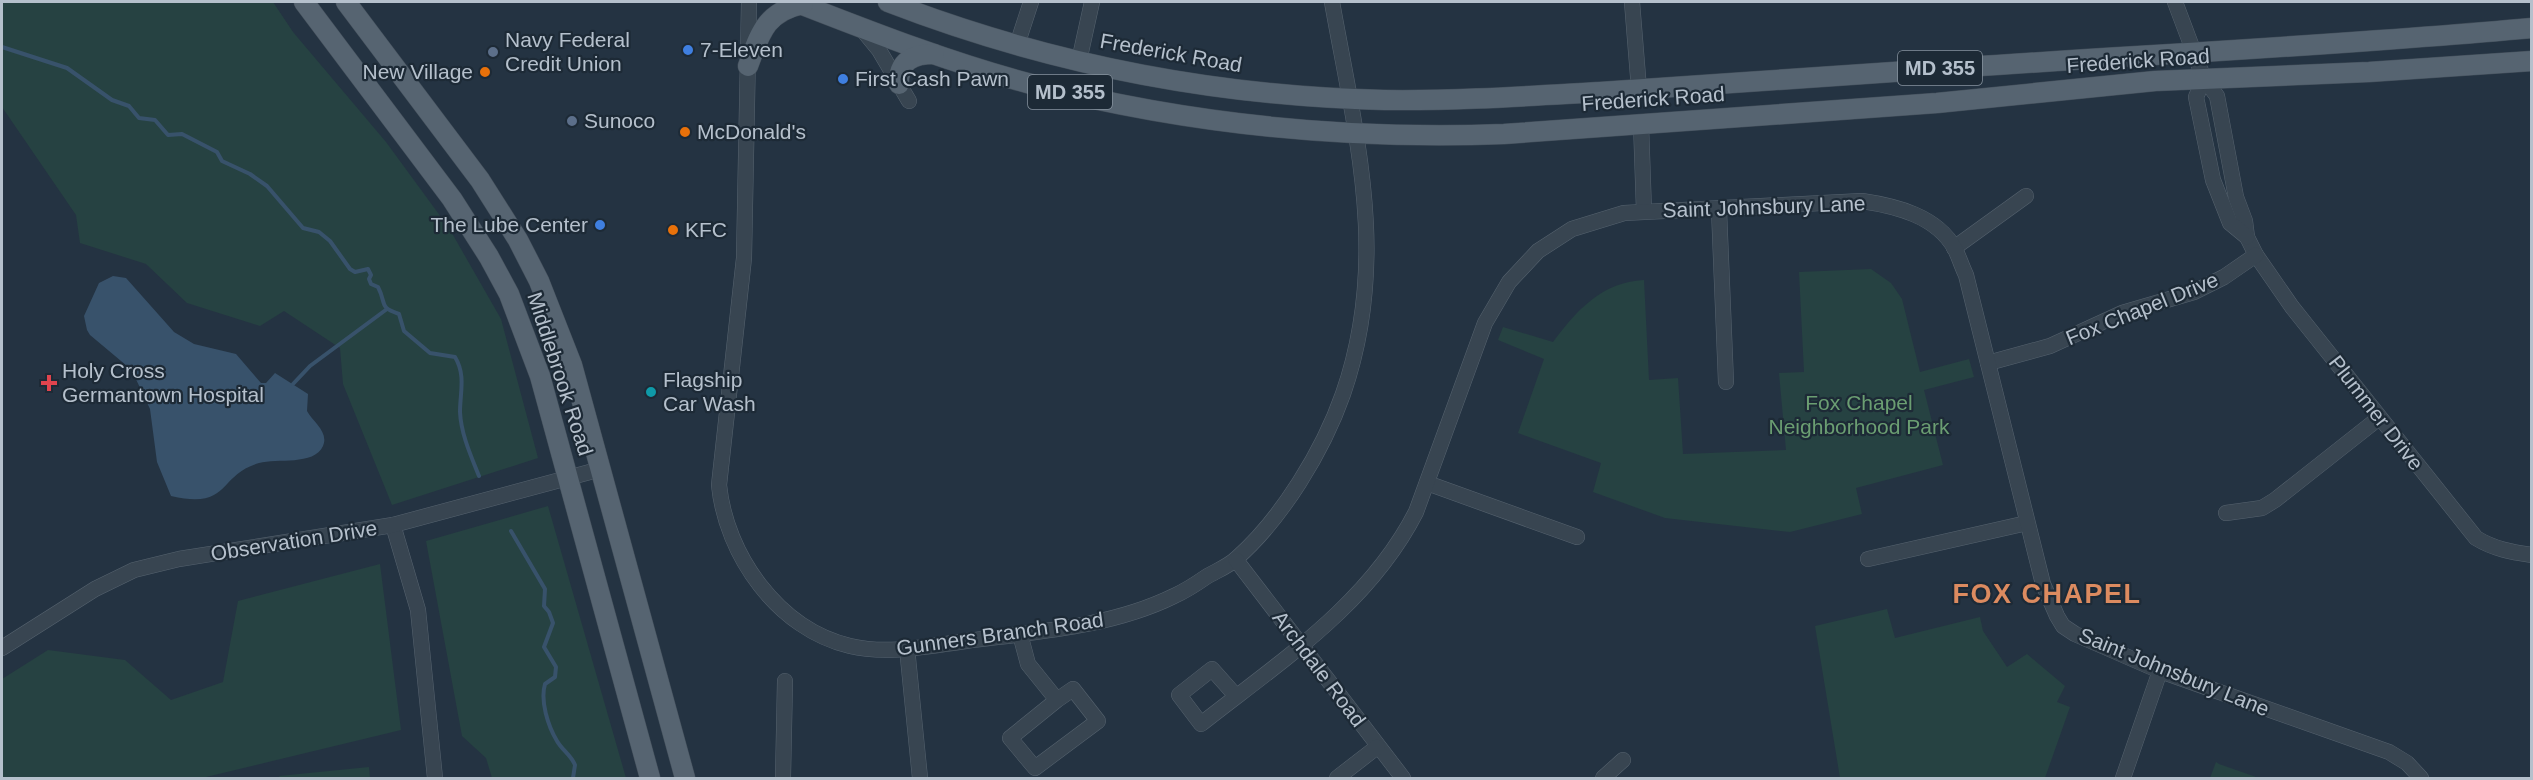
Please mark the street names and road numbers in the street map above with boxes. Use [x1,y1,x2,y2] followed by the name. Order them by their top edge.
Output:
[1098,29,1244,76] street label: Frederick Road
[2066,44,2210,77] street label: Frederick Road
[1898,51,1982,85] road number: MD 355
[1028,75,1112,109] road number: MD 355
[1581,82,1725,115] street label: Frederick Road
[1662,191,1866,222] street label: Saint Johnsbury Lane
[2062,267,2221,350] street label: Fox Chapel Drive
[523,289,598,458] street label: Middlebrook Road
[2325,351,2428,474] street label: Plummer Drive
[209,516,379,565] street label: Observation Drive
[1268,606,1370,731] street label: Archdale Road
[895,608,1105,659] street label: Gunners Branch Road
[2076,623,2273,720] street label: Saint Johnsbury Lane

